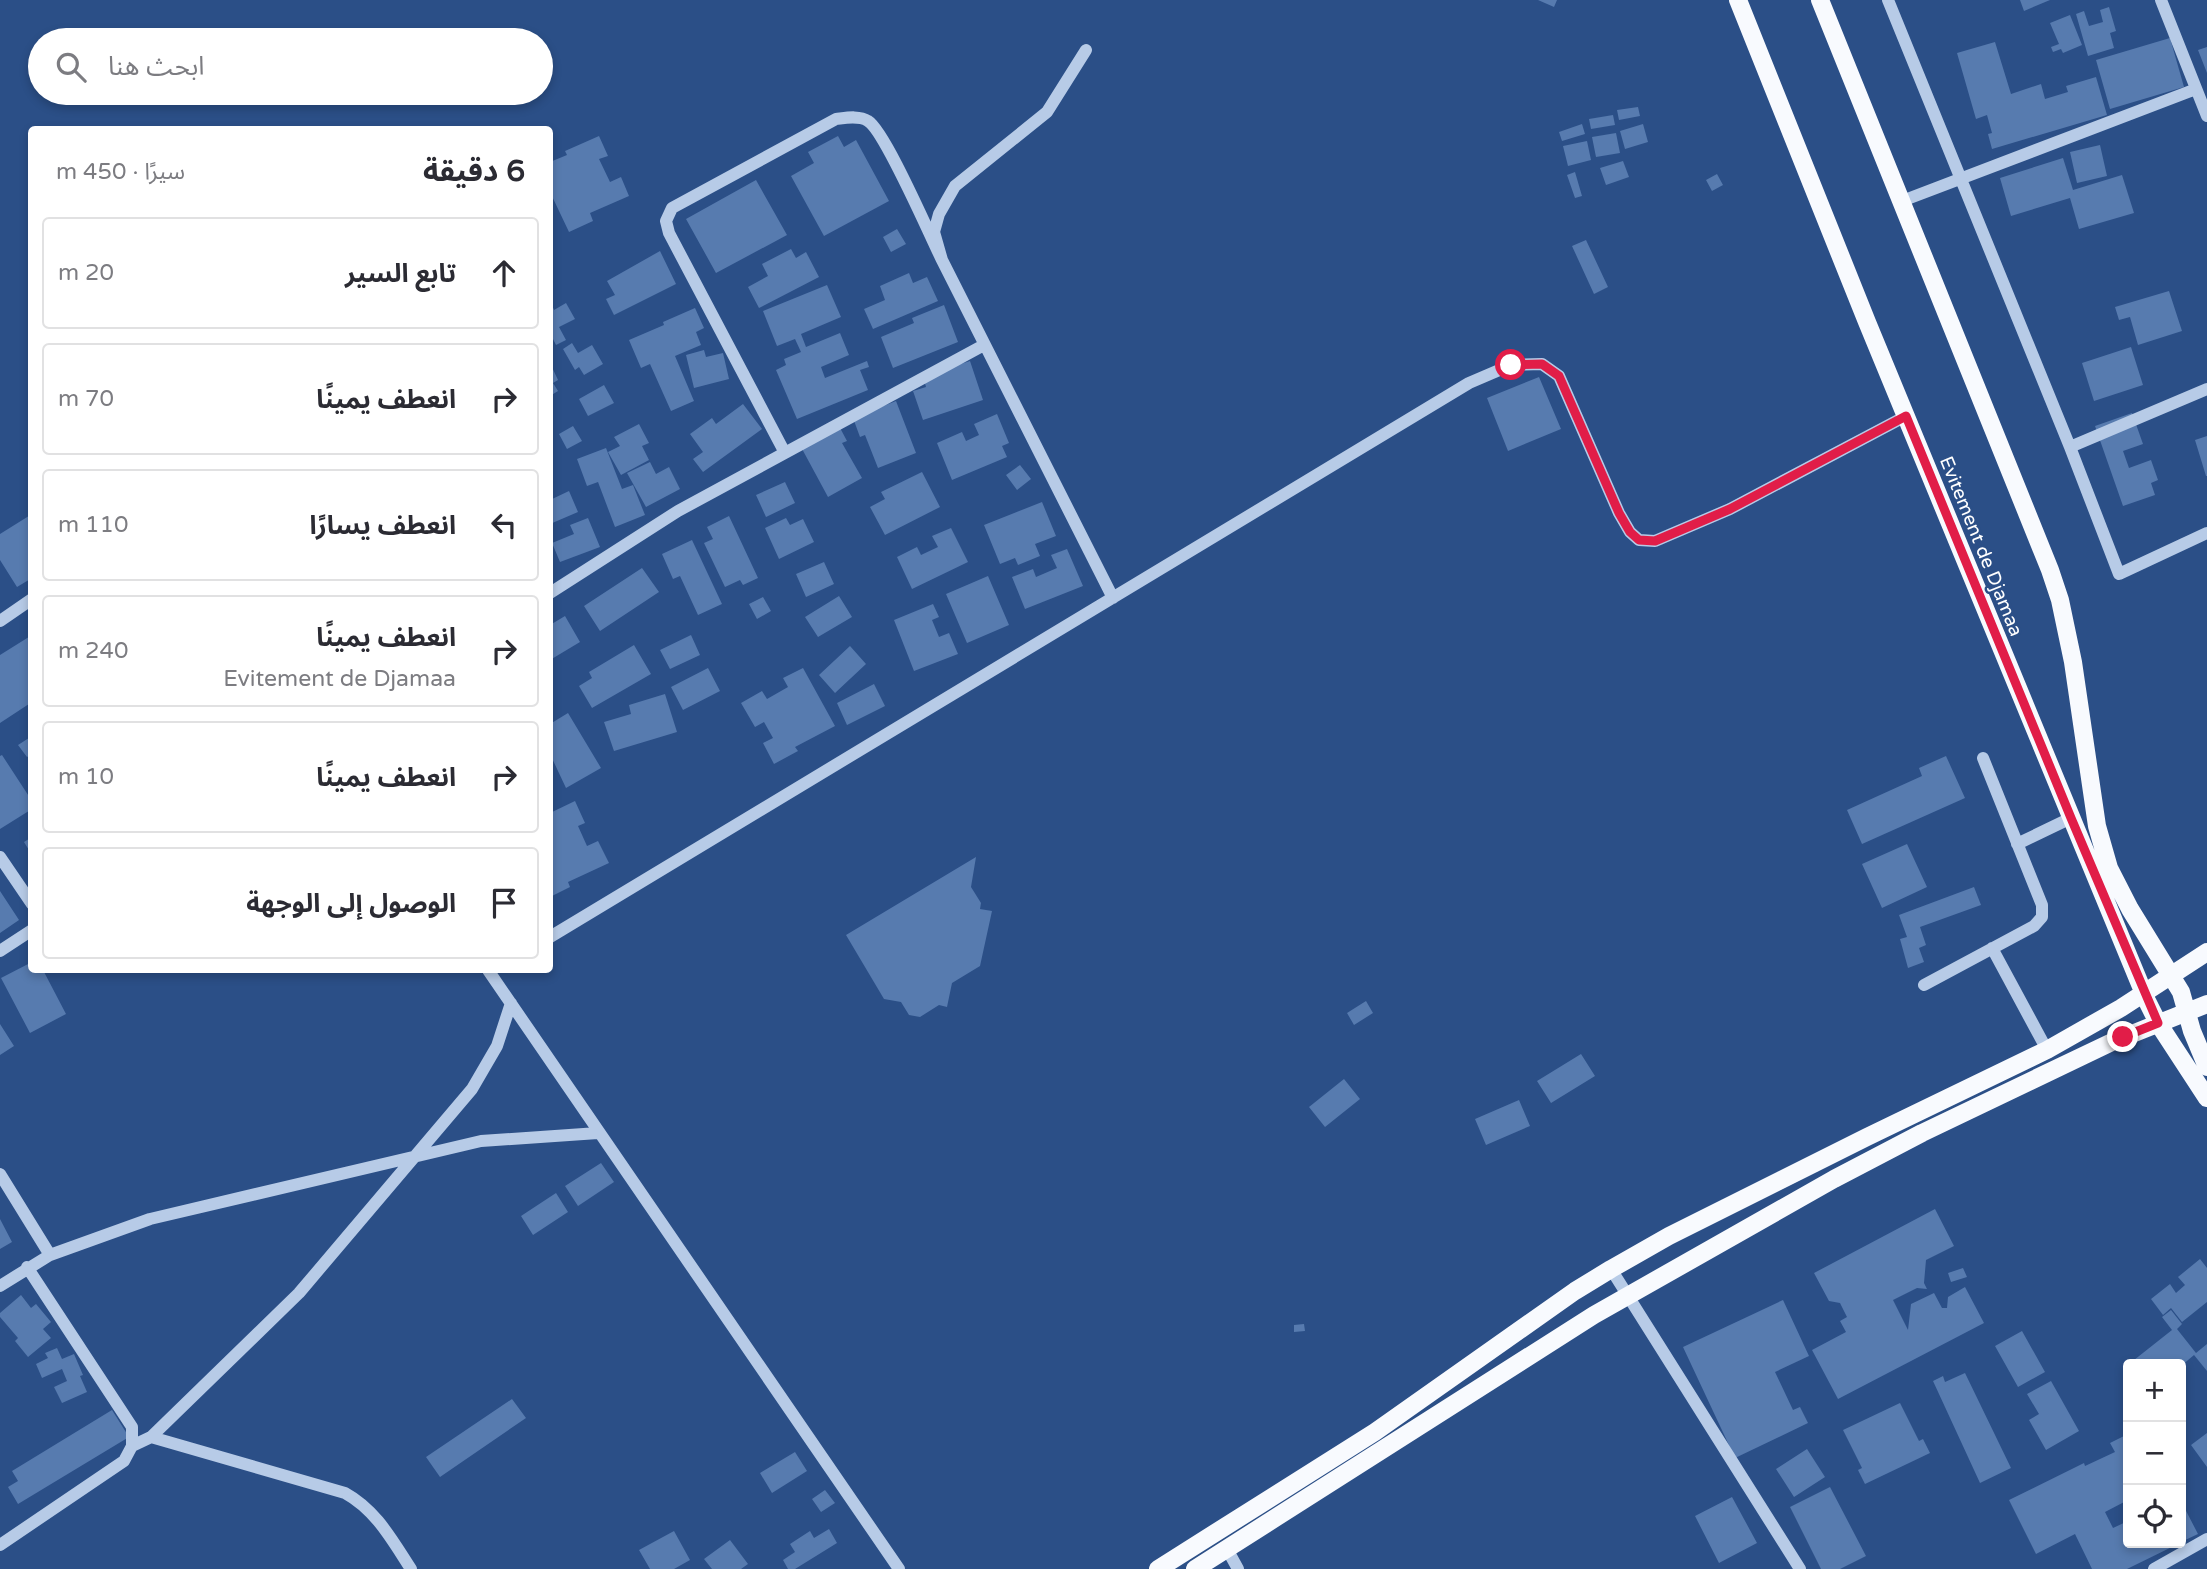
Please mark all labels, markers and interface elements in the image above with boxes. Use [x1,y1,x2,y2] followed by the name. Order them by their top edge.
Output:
[28,28,553,105] search box
[52,48,90,86] icon: search
[108,51,204,82] text: ابحث هنا
[423,153,525,190] text: 6 دقيقة
[56,158,185,186] text: سيرًا · 450 m
[485,254,523,292] icon: ahead
[345,258,456,289] text: تابع السير
[58,259,114,287] text: 20 m
[1495,349,1526,380] route start
[485,380,523,418] icon: right
[316,384,456,415] text: انعطف يمينًا
[58,385,114,413] text: 70 m
[1935,453,2027,640] street label: Evitement de Djamaa
[485,506,523,544] icon: left
[310,510,456,541] text: انعطف يسارًا
[58,511,128,539] text: 110 m
[316,622,456,653] text: انعطف يمينًا
[485,632,523,670] icon: right
[58,637,128,665] text: 240 m
[223,665,456,693] text: Evitement de Djamaa
[485,758,523,796] icon: right
[316,762,456,793] text: انعطف يمينًا
[58,763,114,791] text: 10 m
[485,884,523,922] icon: arrive
[246,888,456,919] text: الوصول إلى الوجهة
[2107,1021,2138,1052] route end
[2123,1359,2186,1548] map controls
[2123,1359,2186,1422] button: +
[2123,1422,2186,1485] button: −
[2123,1485,2186,1548] button: locate

